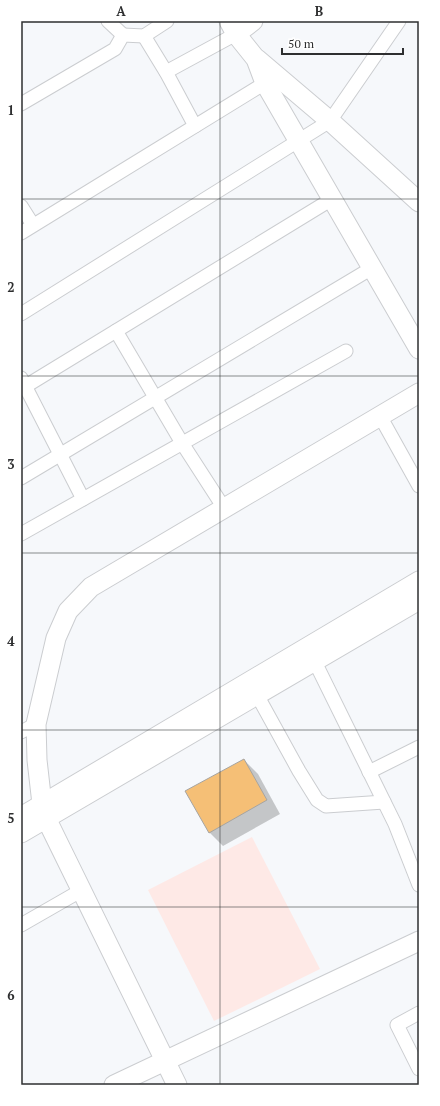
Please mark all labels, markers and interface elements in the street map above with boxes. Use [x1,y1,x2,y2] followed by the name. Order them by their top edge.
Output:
[116,2,126,20] text: A
[315,2,323,20] text: B
[282,30,403,56] scale bar
[288,36,315,51] text: 50 m
[7,101,15,119] text: 1
[7,278,15,296] text: 2
[7,455,15,473] text: 3
[7,632,15,650] text: 4
[7,809,15,827] text: 5
[7,986,15,1004] text: 6

